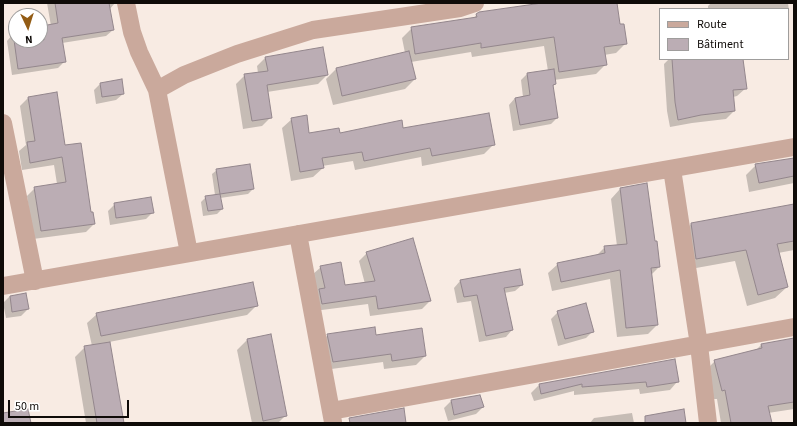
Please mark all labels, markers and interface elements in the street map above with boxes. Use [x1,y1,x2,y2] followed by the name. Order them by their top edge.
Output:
[8,8,48,48] north arrow
[659,8,789,60] legend
[697,16,727,33] text: Route
[25,32,33,47] text: N
[697,36,743,53] text: Bâtiment
[10,392,131,418] scale bar
[15,398,39,415] text: 50 m

